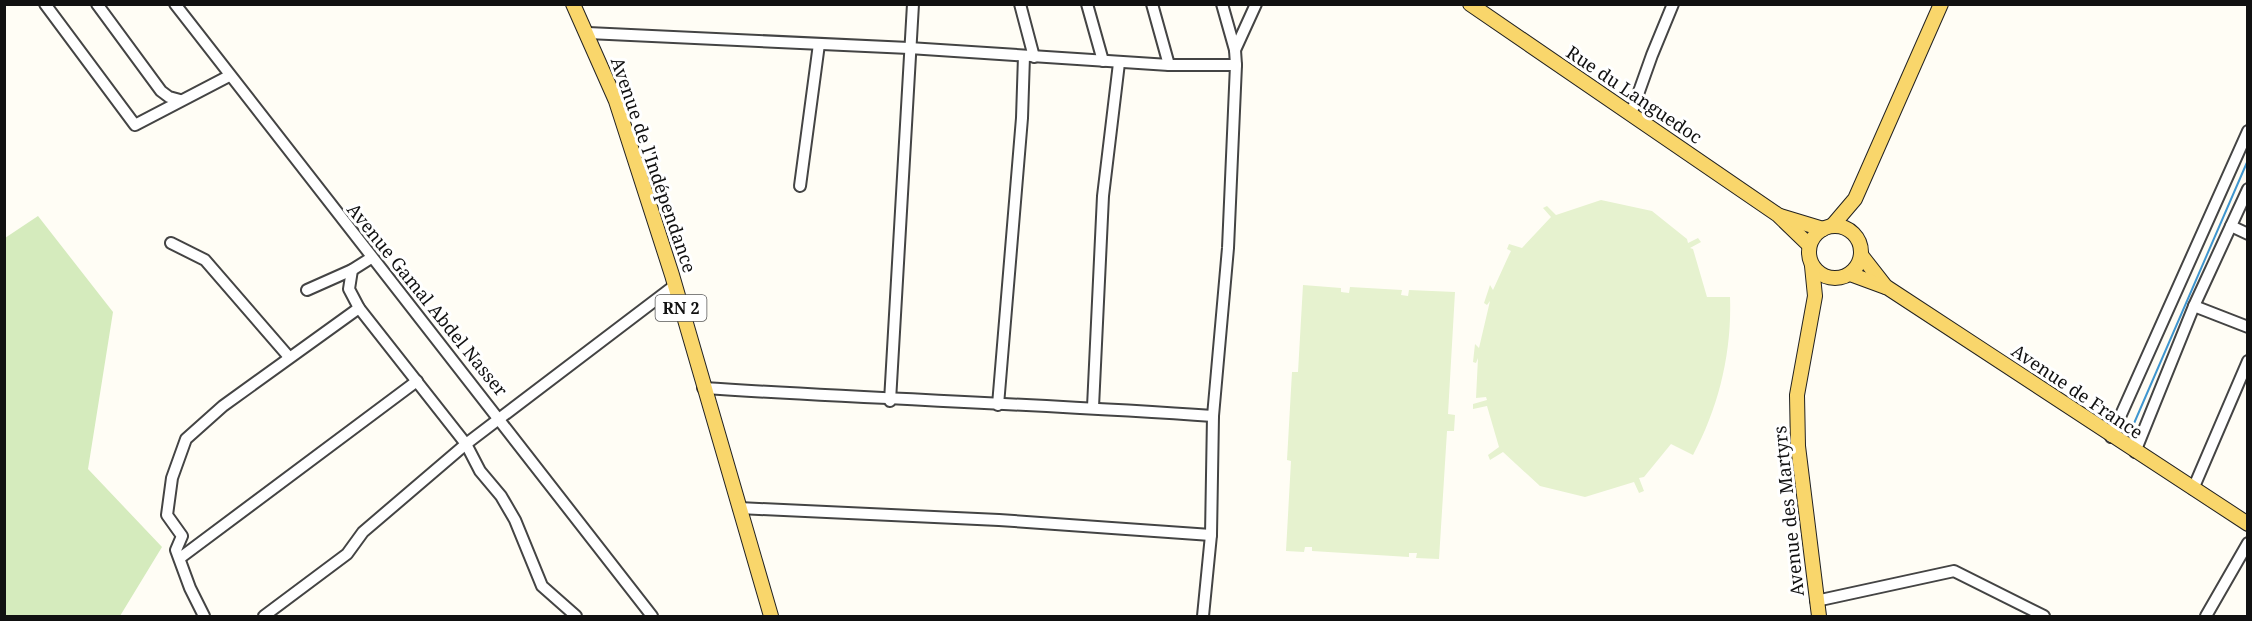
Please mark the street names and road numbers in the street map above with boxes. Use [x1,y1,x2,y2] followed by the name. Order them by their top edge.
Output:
[1562,40,1707,149] street label: Rue du Languedoc
[606,54,702,276] street label: Avenue de l'Indépendance
[342,198,514,401] street label: Avenue Gamal Abdel Nasser
[656,295,706,321] road number: RN 2
[2007,338,2148,444] street label: Avenue de France
[1767,425,1809,597] street label: Avenue des Martyrs

